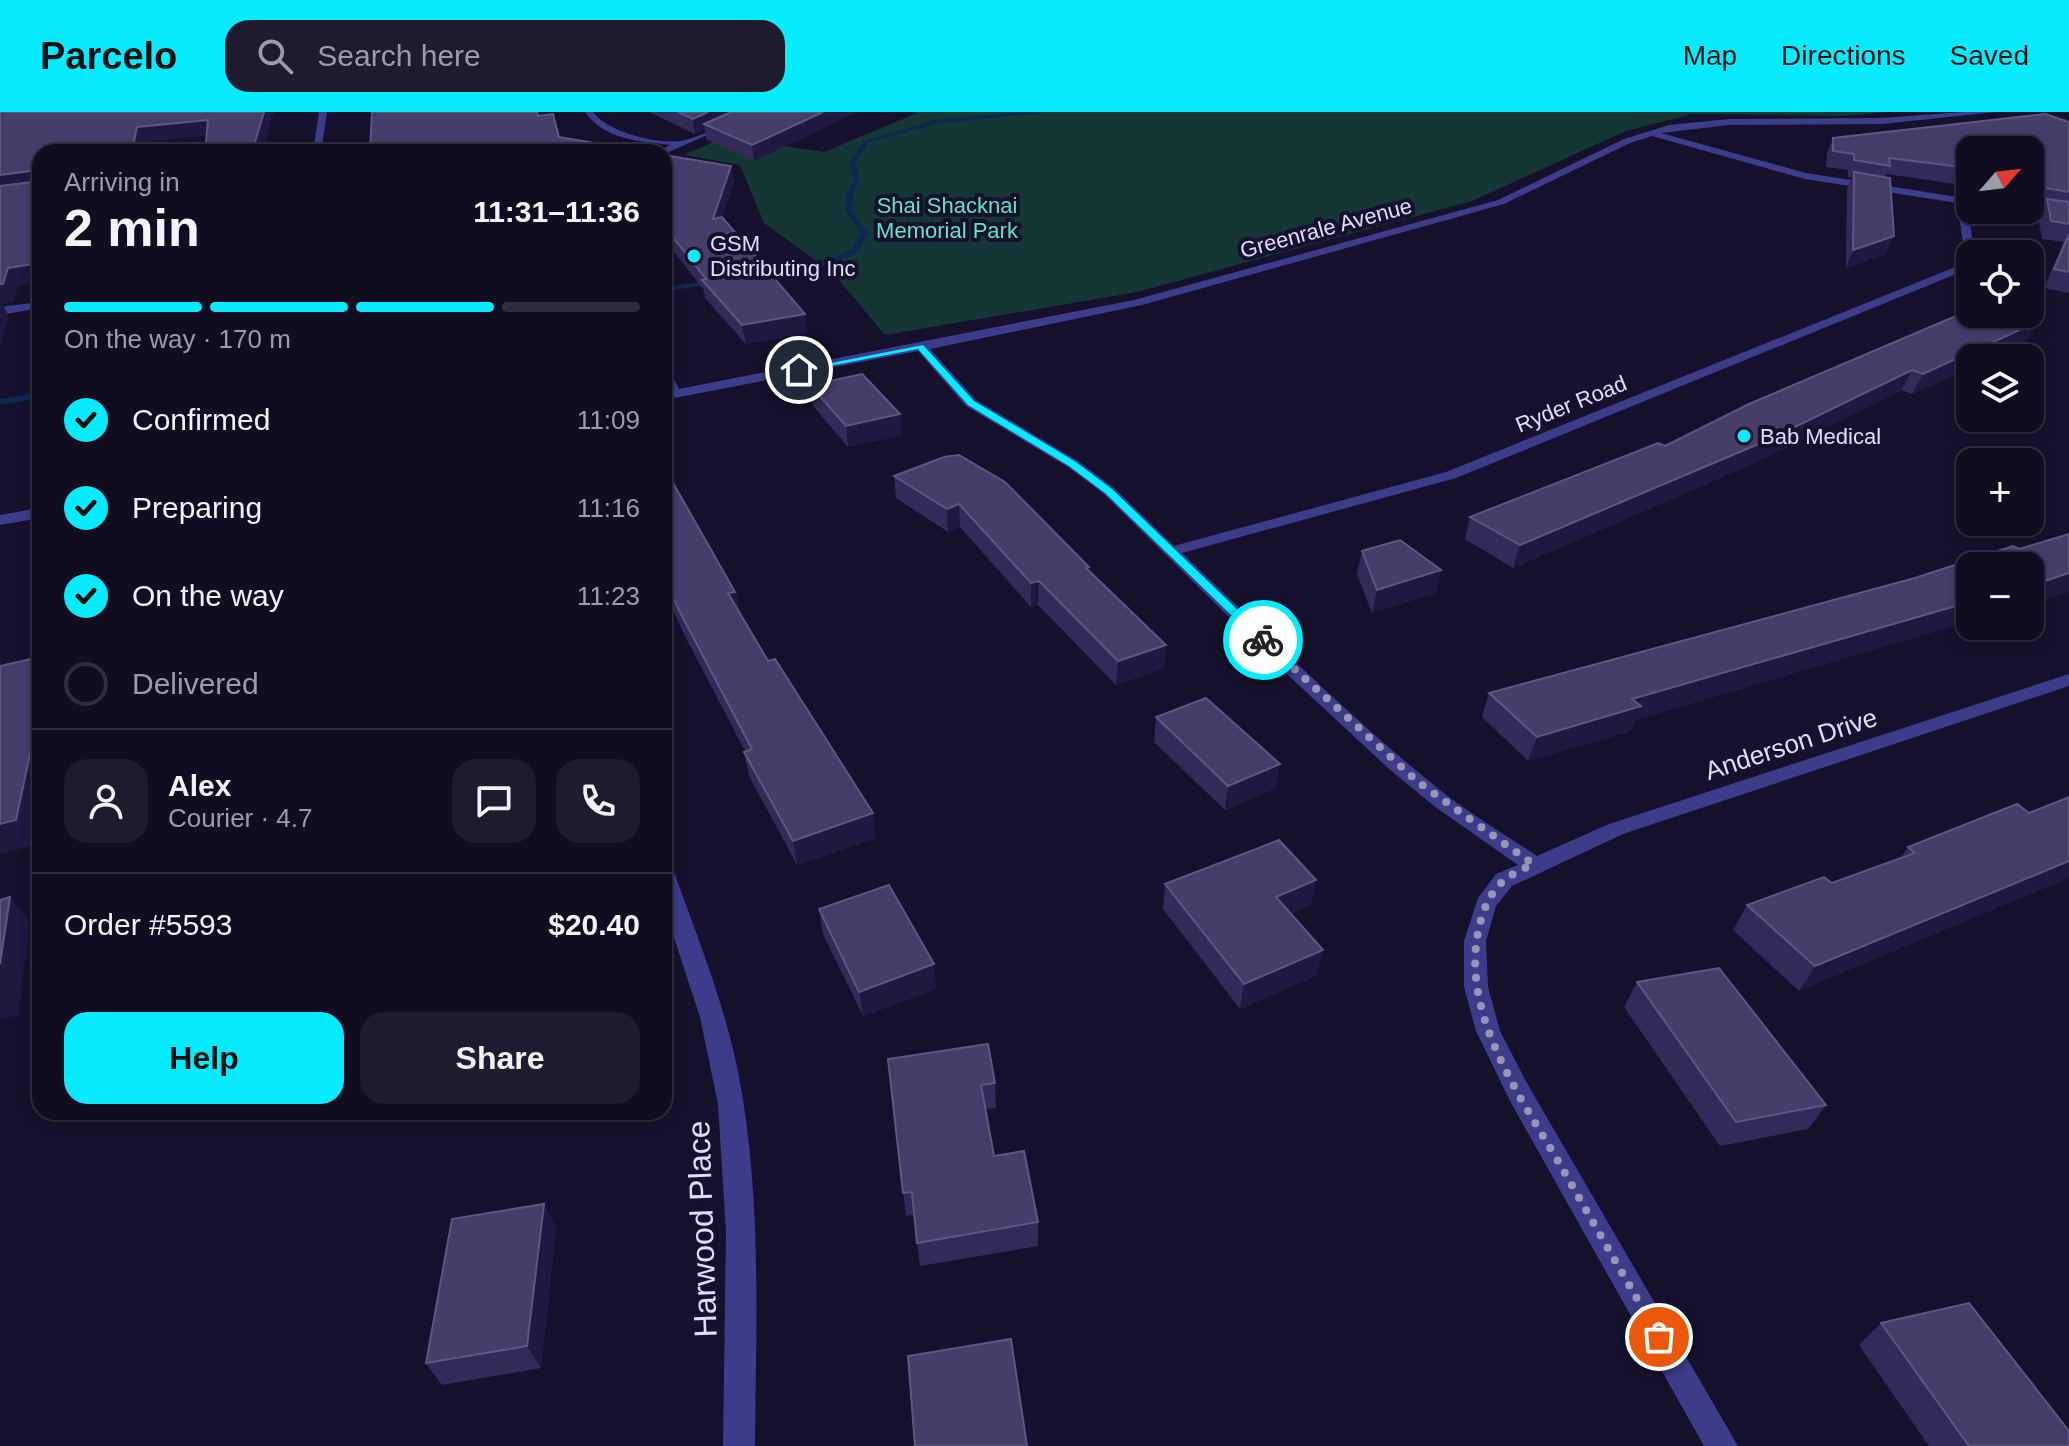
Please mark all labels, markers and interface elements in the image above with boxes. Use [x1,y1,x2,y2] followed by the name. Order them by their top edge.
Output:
[225,20,785,92] search box
[253,34,297,78] icon: search
[40,35,177,77] text: Parcelo
[317,39,481,72] text: Search here
[1683,40,1737,71] text: Map
[1781,40,1906,71] text: Directions
[1950,40,2029,71] text: Saved
[1956,136,2044,224] north arrow
[1956,136,2044,640] map controls
[64,167,180,197] text: Arriving in
[876,193,1019,243] park label: Shai Shacknai Memorial Park
[1237,193,1415,263] street label: Greenrale Avenue
[473,195,640,228] text: 11:31–11:36
[64,199,200,257] text: 2 min
[710,231,856,281] place label: GSM Distributing Inc
[1956,240,2044,328] button: locate
[685,247,703,265] marker: GSM Distributing Inc
[64,324,291,354] text: On the way · 170 m
[765,336,833,404] pin
[1956,344,2044,432] button: layers
[777,348,821,392] icon: home
[1512,370,1630,438] street label: Ryder Road
[64,398,108,442] icon: check
[132,403,270,436] text: Confirmed
[577,405,640,435] text: 11:09
[1760,424,1881,449] place label: Bab Medical
[1735,427,1753,445] marker: Bab Medical
[1956,448,2044,536] button: +
[64,486,108,530] icon: check
[132,491,262,524] text: Preparing
[577,493,640,523] text: 11:16
[1956,552,2044,640] button: −
[64,574,108,618] icon: check
[132,579,284,612] text: On the way
[577,581,640,611] text: 11:23
[1223,600,1303,680] courier
[1241,618,1285,662] icon: bike
[132,667,259,700] text: Delivered
[1701,702,1881,786] street label: Anderson Drive
[64,759,148,843] button: person
[452,759,536,843] button: chat
[556,759,640,843] button: phone
[168,769,231,802] text: Alex
[168,803,313,833] text: Courier · 4.7
[64,908,232,941] text: Order #5593
[548,908,640,941] text: $20.40
[64,1012,344,1104] button: Help
[360,1012,640,1104] button: Share
[680,1120,724,1338] street label: Harwood Place
[1625,1303,1693,1371] pin
[1637,1315,1681,1359] icon: bag

